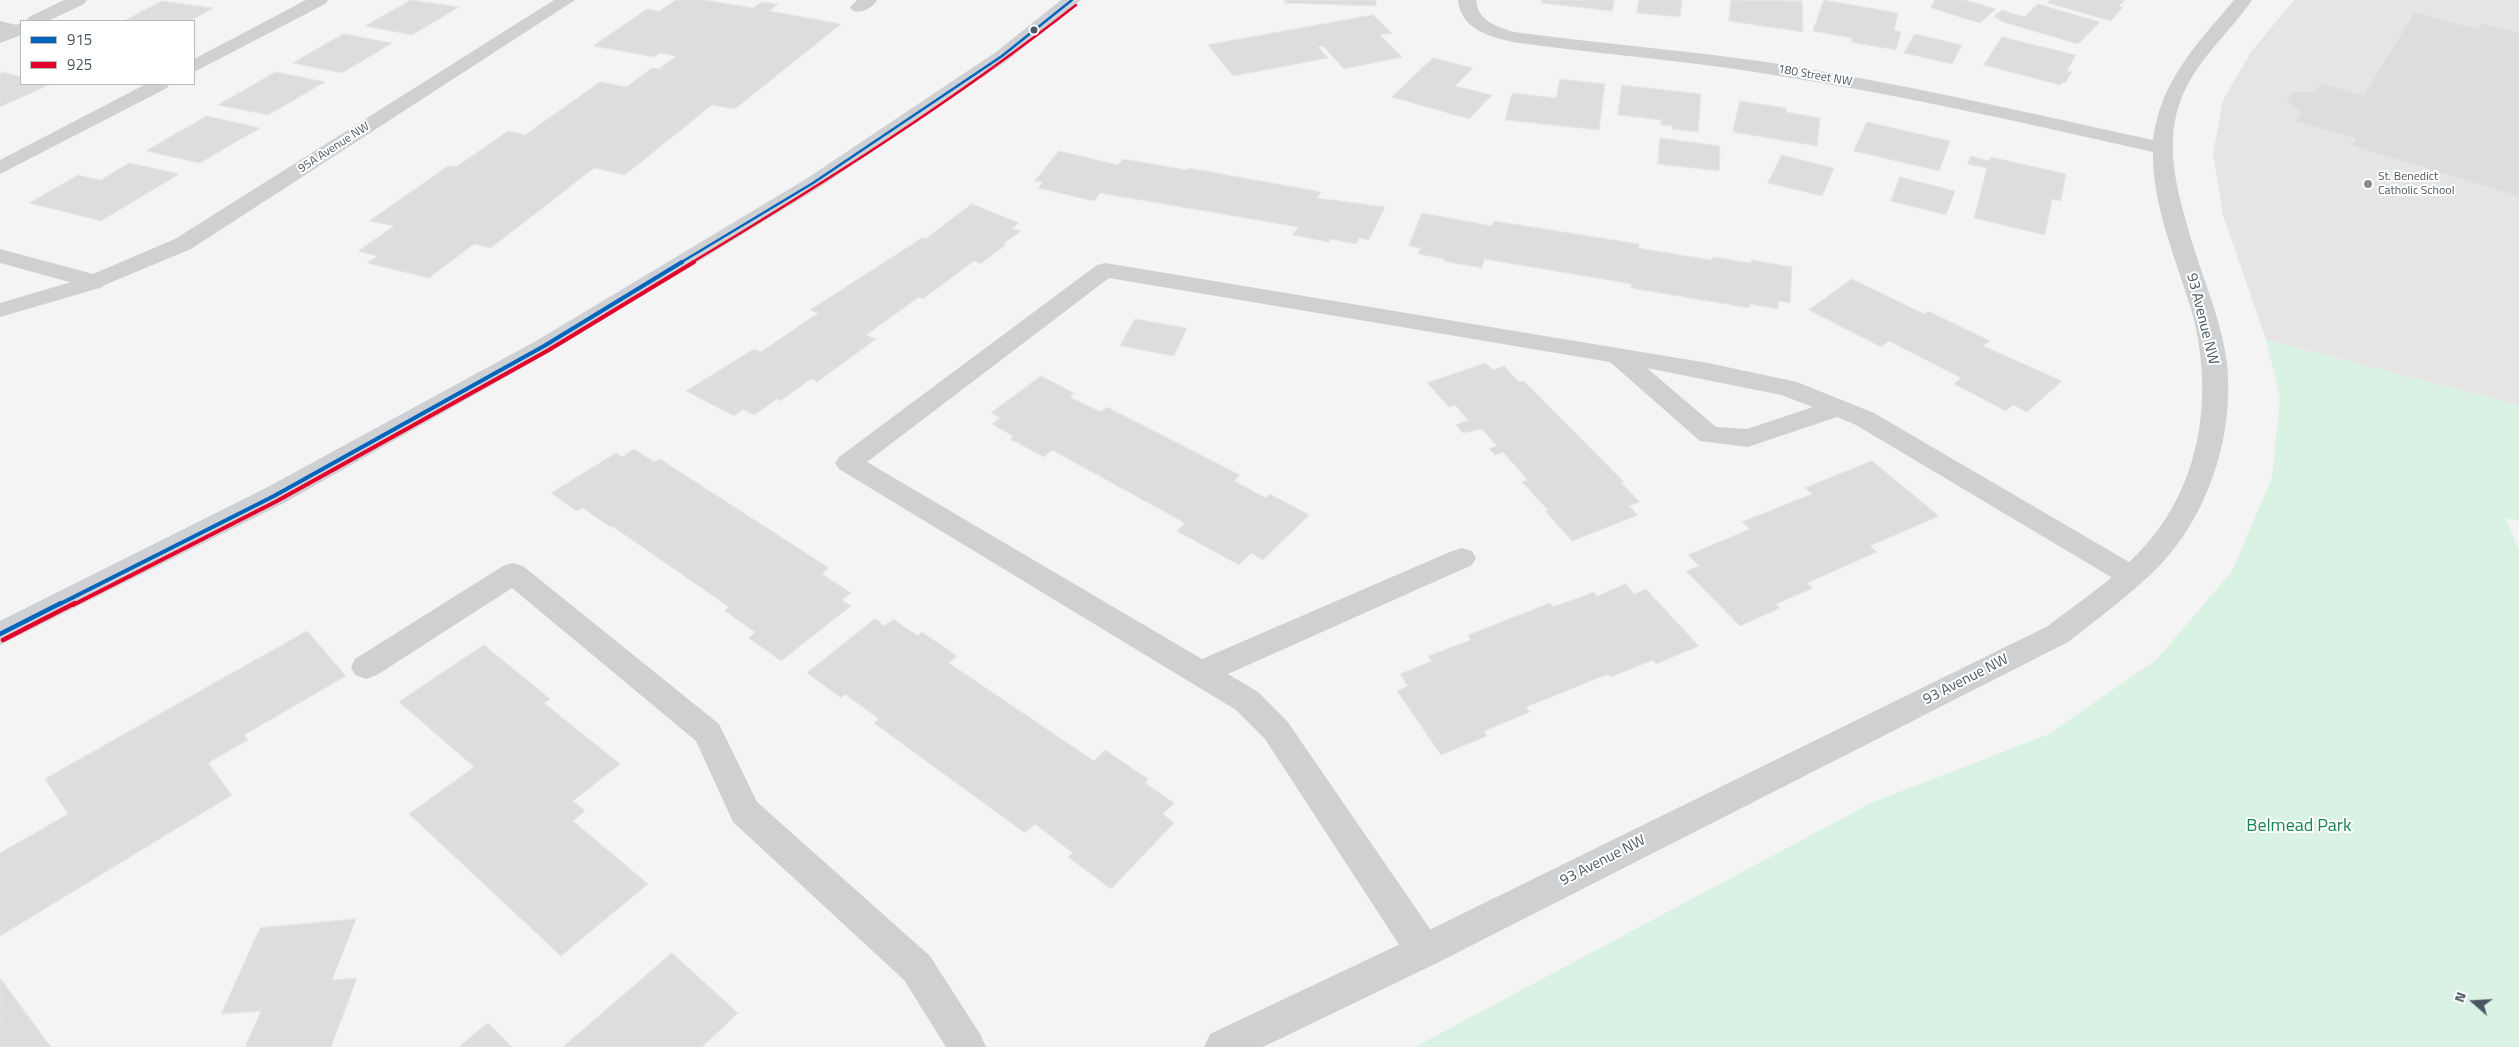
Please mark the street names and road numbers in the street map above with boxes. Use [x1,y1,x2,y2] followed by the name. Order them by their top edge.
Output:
[1777,62,1853,90] street label: 180 Street NW
[296,120,372,176] street label: 95A Avenue NW
[2182,271,2222,367] street label: 93 Avenue NW
[1920,651,2012,709] street label: 93 Avenue NW
[1557,832,1649,890] street label: 93 Avenue NW

